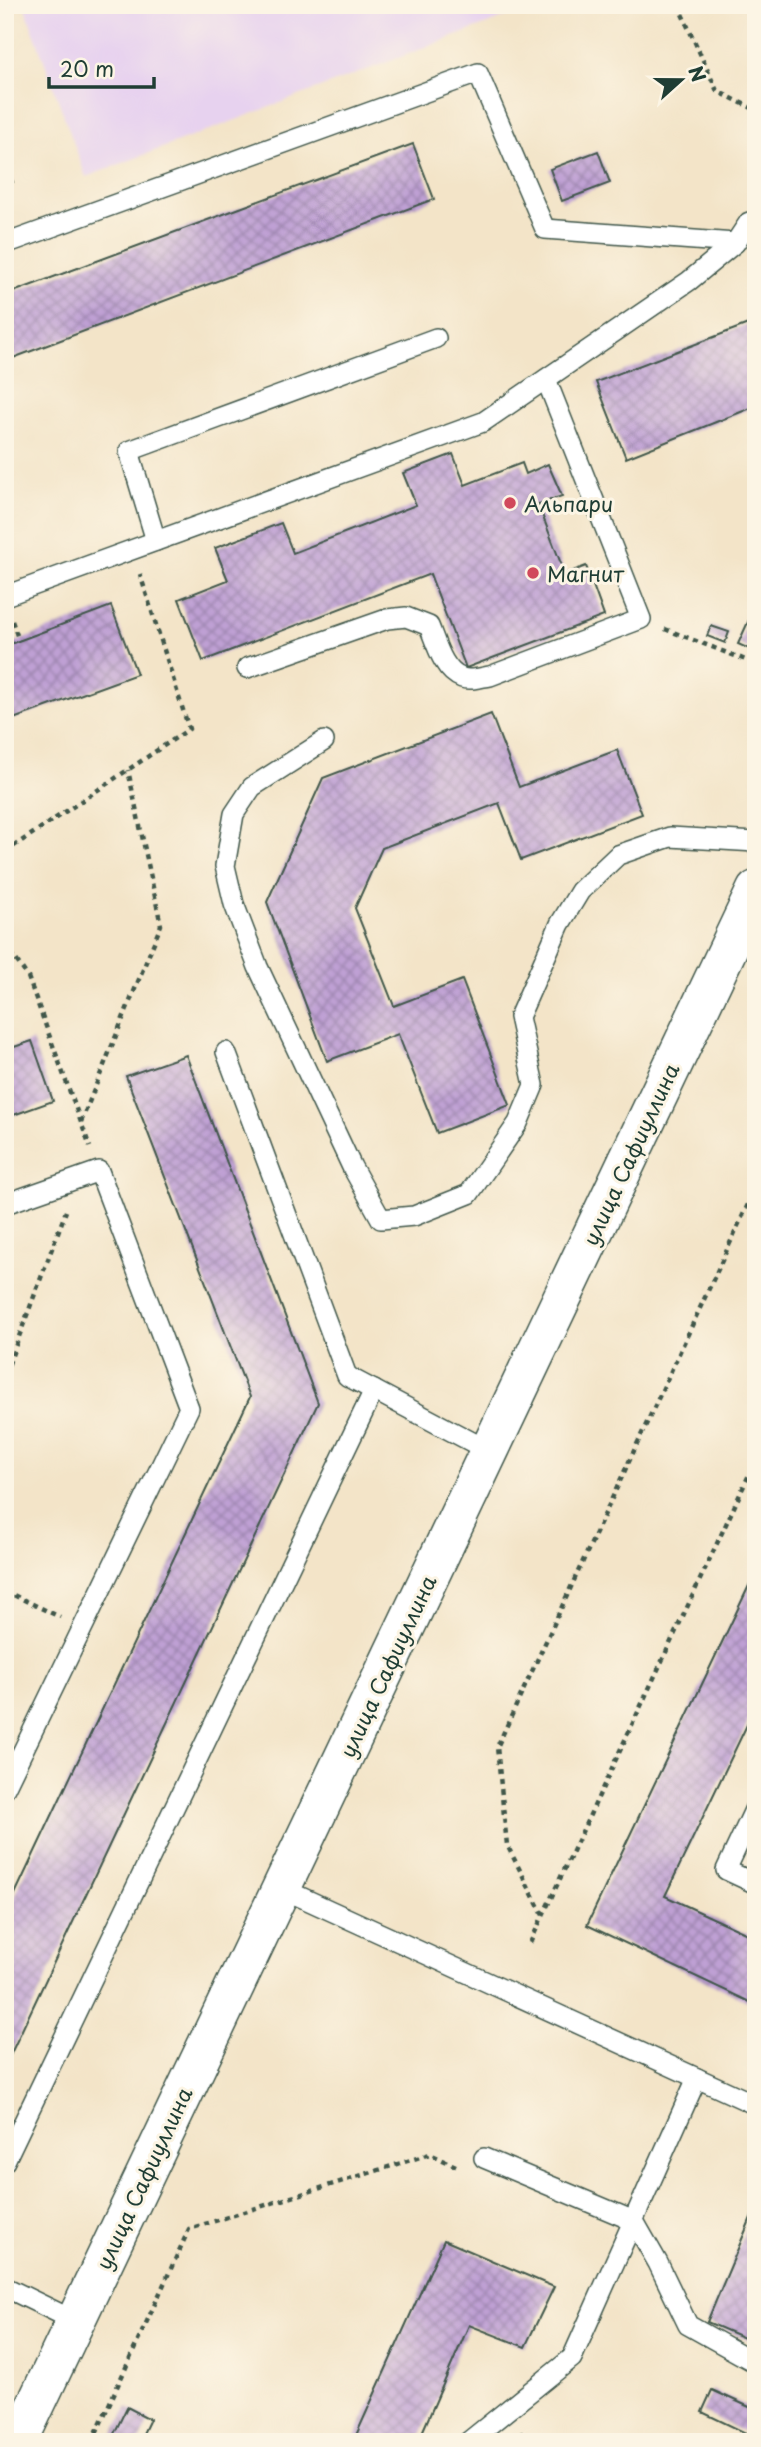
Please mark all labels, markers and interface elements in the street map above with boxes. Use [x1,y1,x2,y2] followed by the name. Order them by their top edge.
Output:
[49,46,154,90] scale bar
[646,46,716,116] north arrow
[60,52,114,84] text: 20 m
[682,62,714,86] text: N
[524,487,613,519] place label: Альпари
[502,495,518,511] marker: Альпари
[547,557,624,589] place label: Магнит
[525,565,541,581] marker: Магнит
[574,1057,687,1250] street label: улица Сафиуллина
[331,1569,444,1762] street label: улица Сафиуллина
[87,2081,200,2274] street label: улица Сафиуллина

